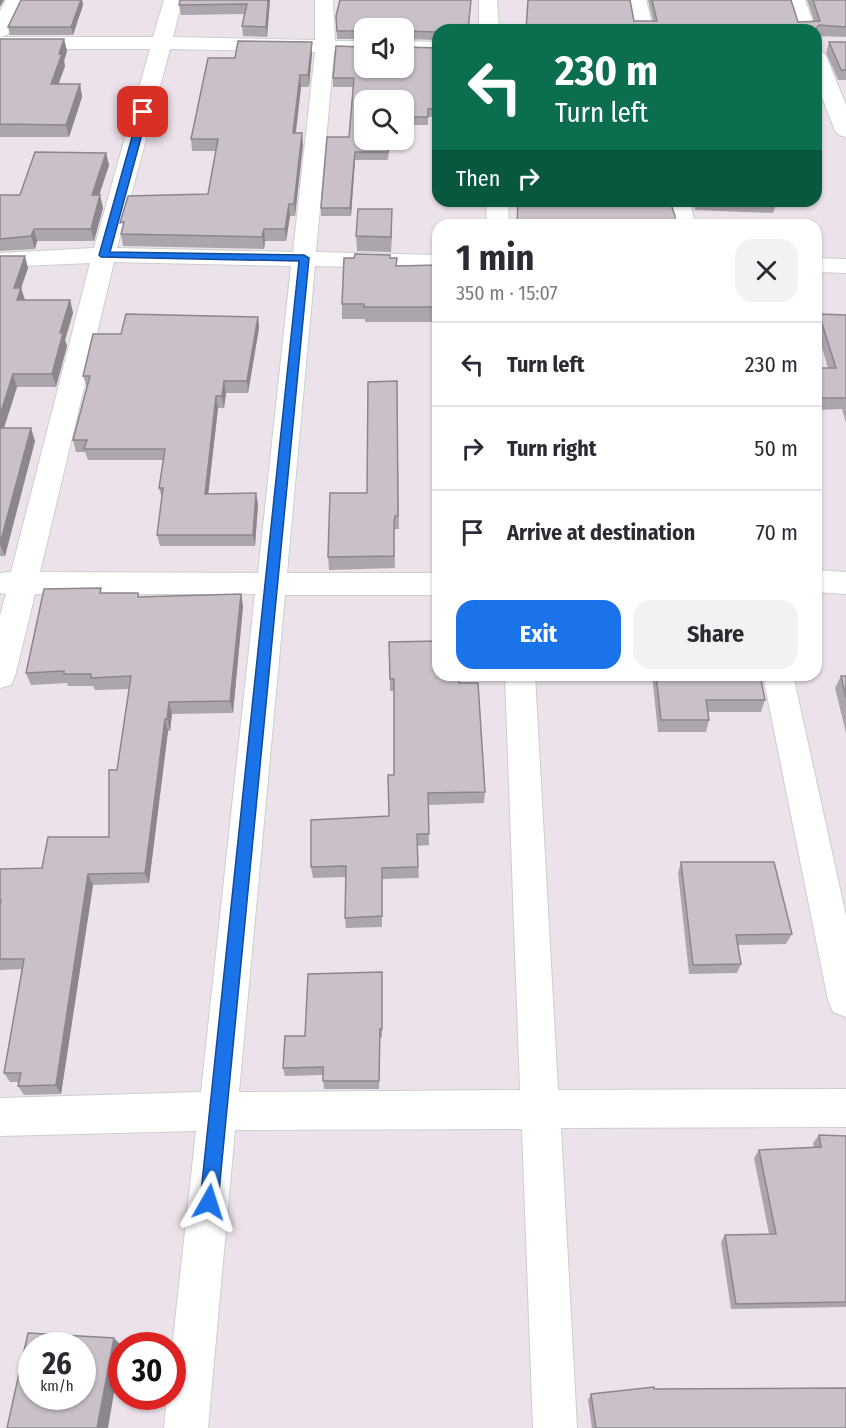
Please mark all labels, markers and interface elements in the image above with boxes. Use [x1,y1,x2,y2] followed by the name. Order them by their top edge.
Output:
[354,18,414,150] map controls
[354,18,414,78] button: sound
[555,46,658,96] text: 230 m
[456,48,534,126] icon: left
[117,86,168,137] pin
[354,90,414,150] button: search
[126,95,159,128] icon: arrive
[555,97,648,129] text: Turn left
[512,162,545,195] icon: right
[456,165,500,192] text: Then
[456,236,534,280] text: 1 min
[735,239,798,302] button: close
[456,281,558,305] text: 350 m · 15:07
[456,348,489,381] icon: left
[507,351,585,378] text: Turn left
[745,351,798,378] text: 230 m
[456,432,489,465] icon: right
[507,435,596,462] text: Turn right
[754,435,798,462] text: 50 m
[456,516,489,549] icon: arrive
[507,519,695,546] text: Arrive at destination
[756,519,798,546] text: 70 m
[456,600,621,669] button: Exit
[633,600,798,669] button: Share
[177,1170,241,1234] position arrow
[108,1332,186,1410] speed limit sign: 30
[42,1346,72,1382] text: 26
[40,1377,74,1395] text: km/h

